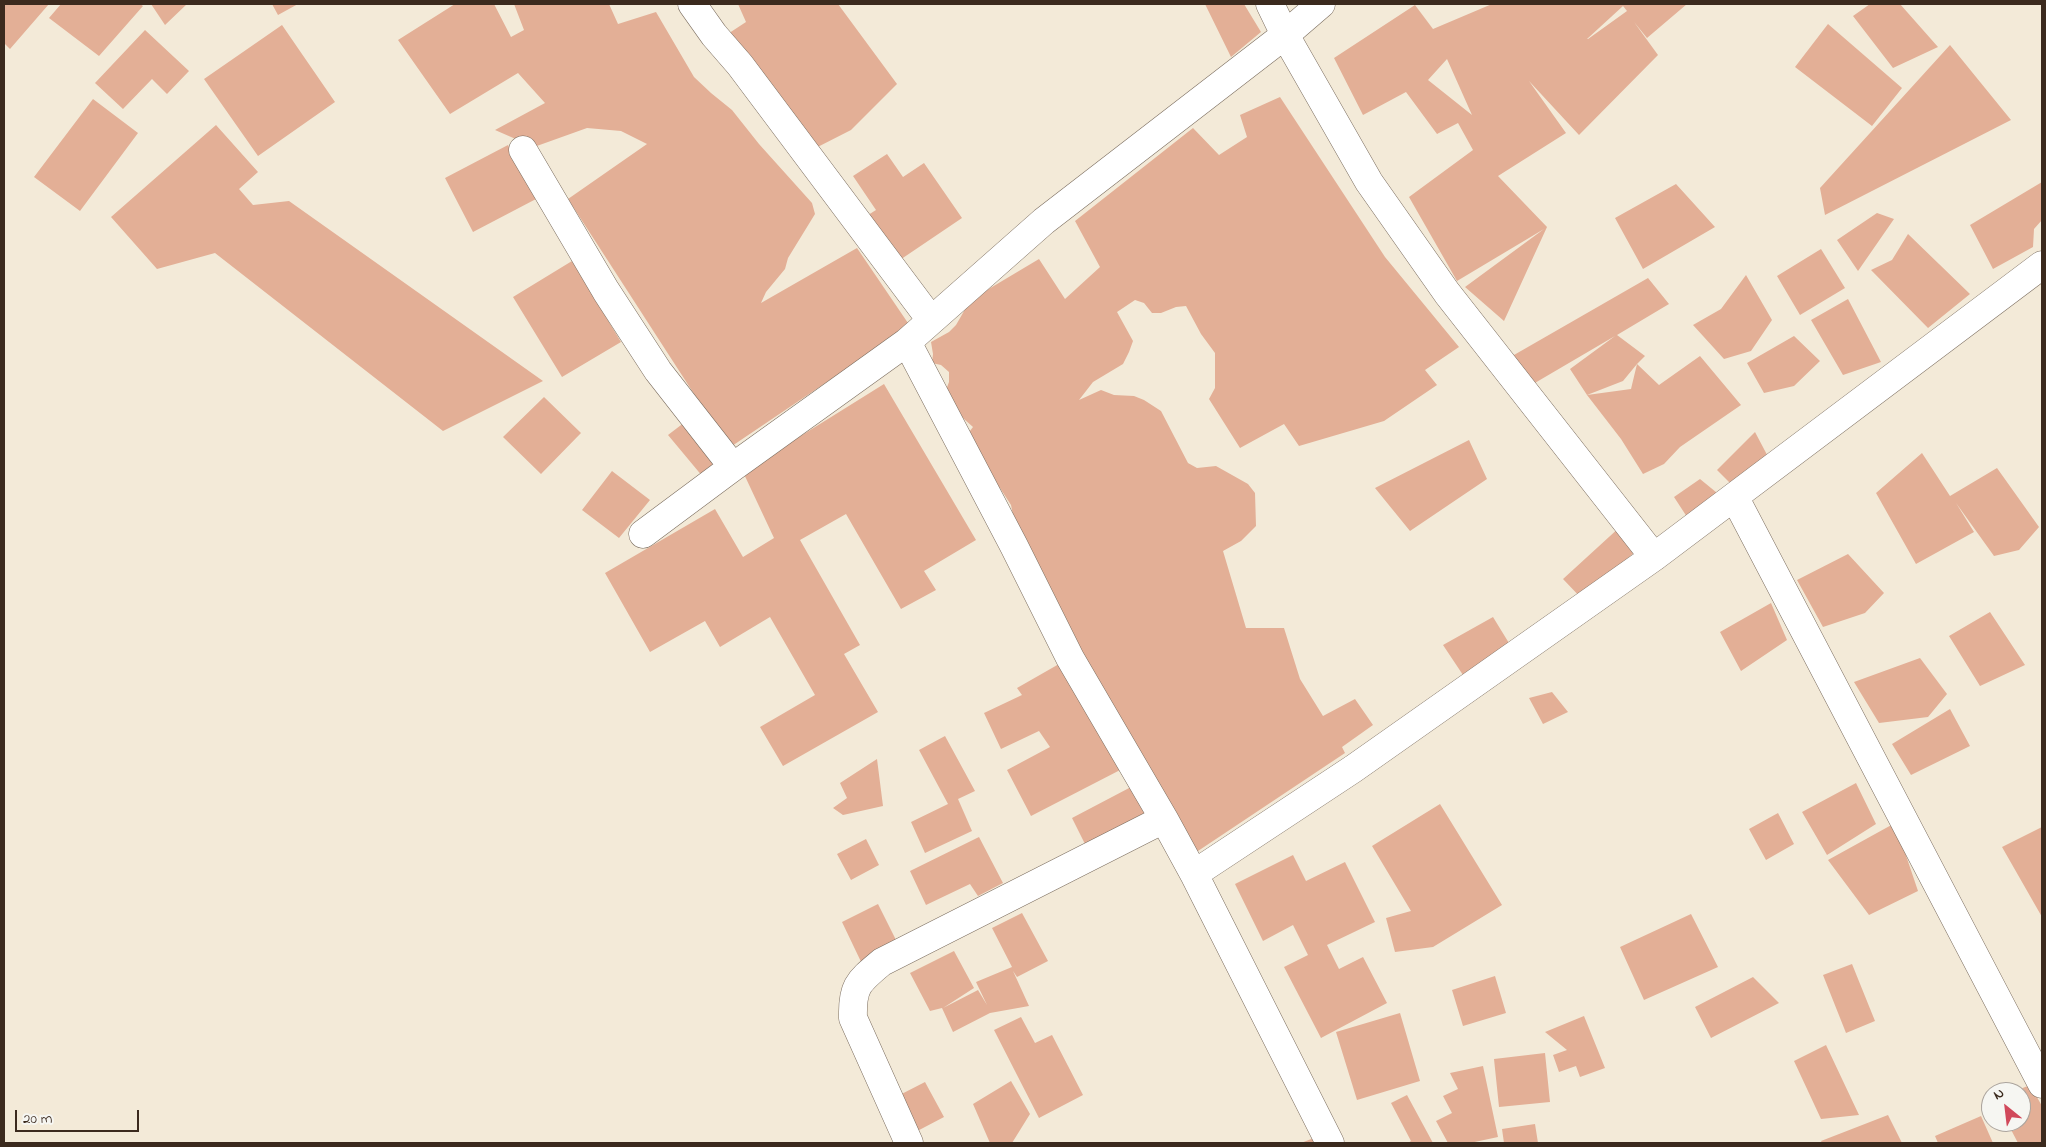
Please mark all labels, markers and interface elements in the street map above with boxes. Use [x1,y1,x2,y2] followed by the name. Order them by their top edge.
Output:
[1981,1082,2031,1132] north arrow
[1990,1083,2008,1106] text: N
[18,1100,141,1132] scale bar
[23,1108,52,1130] text: 20 m

